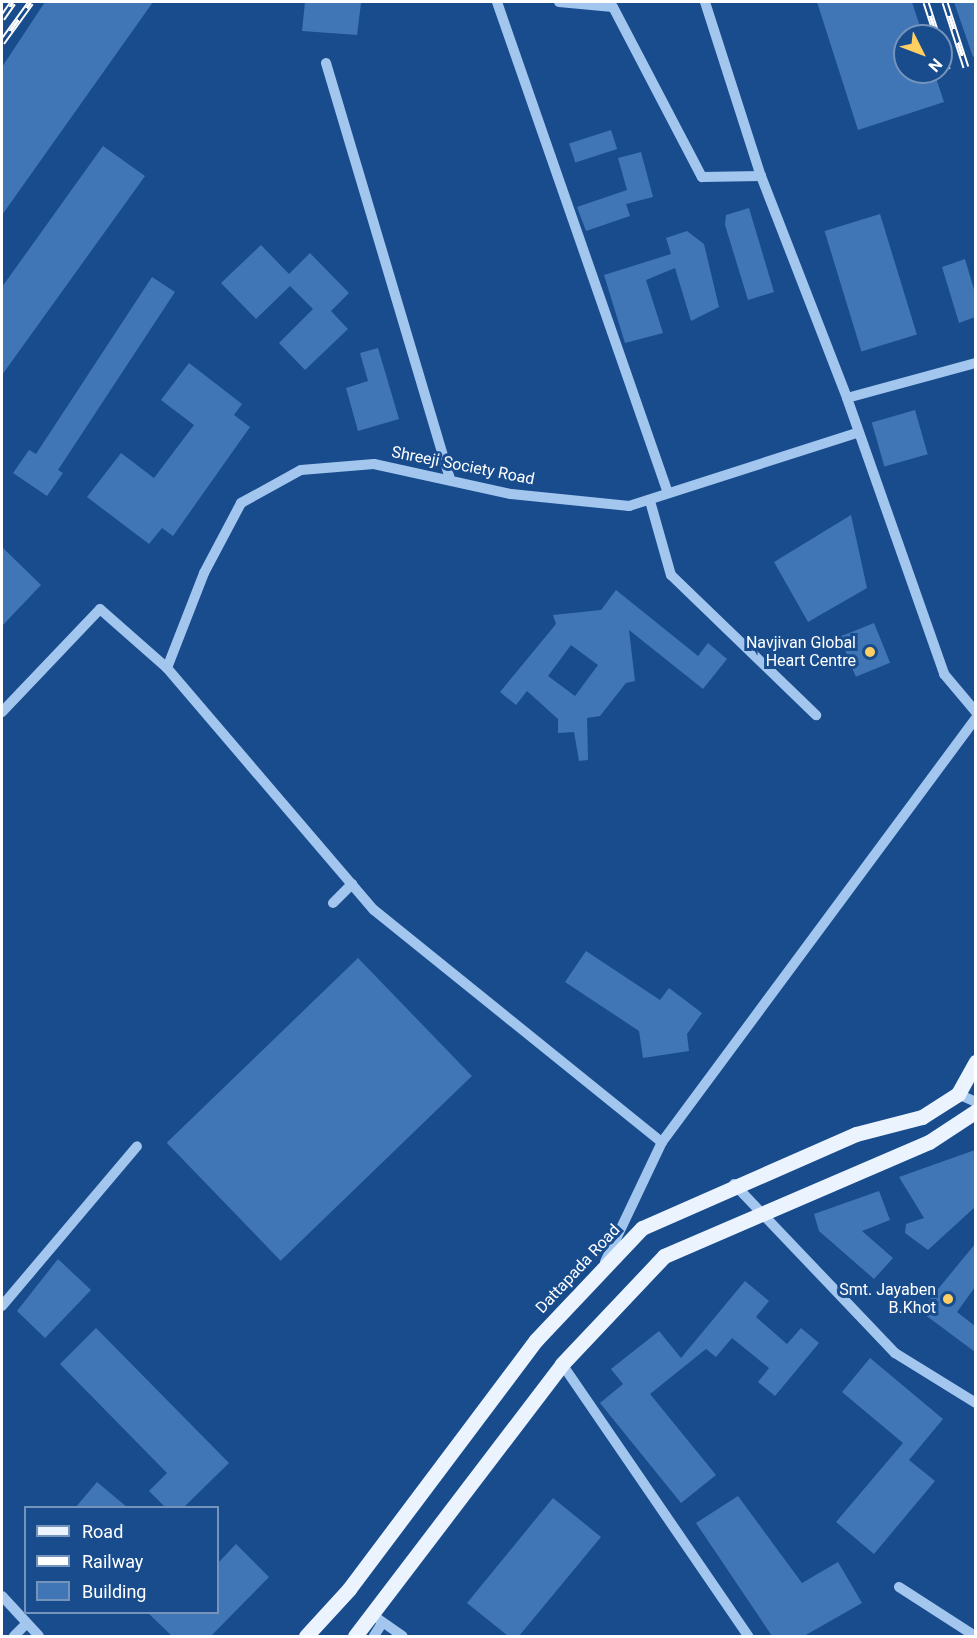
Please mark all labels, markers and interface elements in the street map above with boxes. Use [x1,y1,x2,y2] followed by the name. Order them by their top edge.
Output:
[893,24,953,84] north arrow
[924,54,946,76] text: N
[390,443,536,489] street label: Shreeji Society Road
[746,633,856,671] place label: Navjivan Global Heart Centre
[861,643,879,661] marker: Navjivan Global Heart Centre
[532,1221,624,1317] street label: Dattapada Road
[839,1280,936,1318] place label: Smt. Jayaben B.Khot
[941,1292,955,1306] marker: Smt. Jayaben B.Khot
[24,1506,219,1614] legend
[82,1521,123,1542] text: Road
[82,1551,143,1572] text: Railway
[82,1581,146,1602] text: Building

